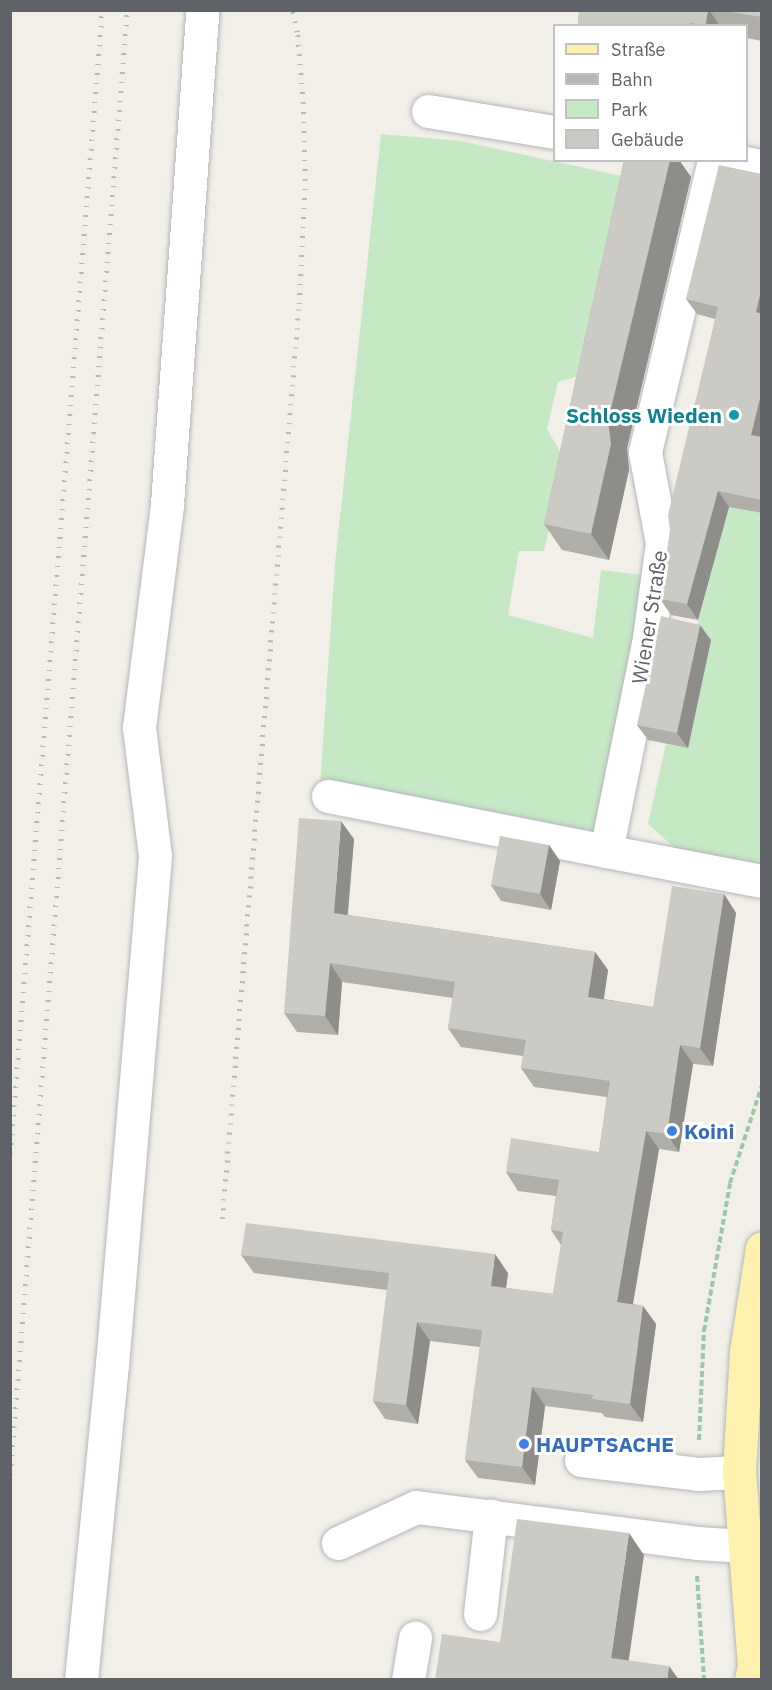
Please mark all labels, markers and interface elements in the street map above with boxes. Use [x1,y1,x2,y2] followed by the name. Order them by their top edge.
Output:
[553,24,748,162] legend
[611,38,665,61] text: Straße
[611,68,653,91] text: Bahn
[611,98,647,121] text: Park
[611,128,684,151] text: Gebäude
[566,402,722,428] place label: Schloss Wieden
[727,408,741,422] marker: Schloss Wieden
[626,548,672,686] street label: Wiener Straße
[684,1118,734,1144] place label: Koini
[665,1124,679,1138] marker: Koini
[536,1431,674,1457] place label: HAUPTSACHE
[517,1437,531,1451] marker: HAUPTSACHE

